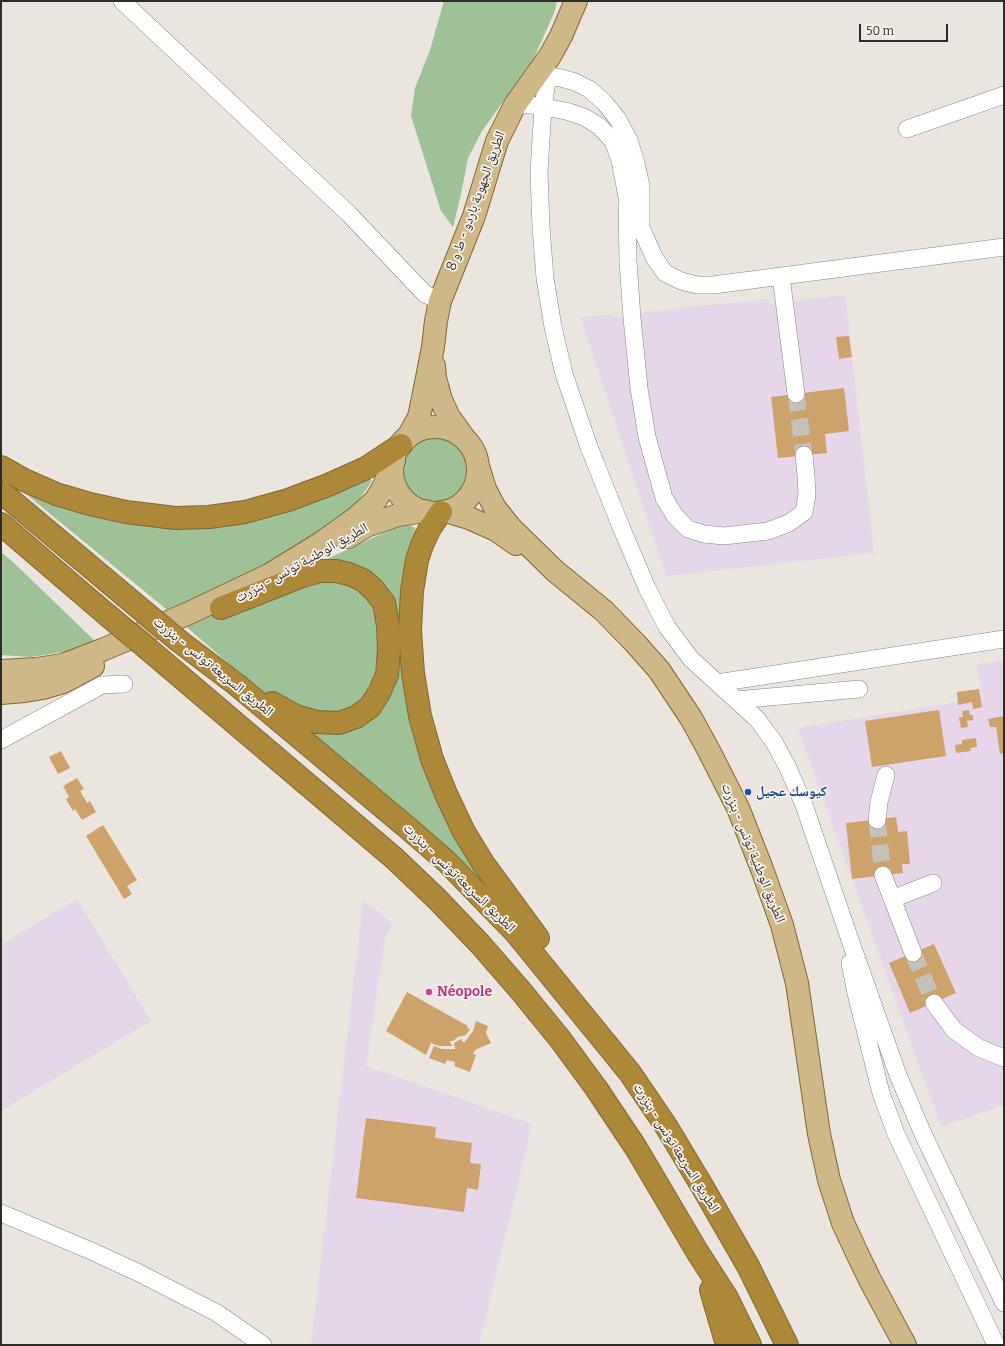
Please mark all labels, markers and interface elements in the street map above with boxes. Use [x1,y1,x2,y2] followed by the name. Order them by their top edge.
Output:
[861,16,950,42] scale bar
[866,24,894,38] text: 50 m
[443,129,509,273] street label: الطريق الجهوية باردو - ط و 8
[233,520,371,606] street label: الطريق الوطنية تونس - بنزرت
[150,613,276,721] street label: الطريق السريعة تونس - بنزرت
[717,781,789,925] street label: الطريق الوطنية تونس - بنزرت
[756,784,827,800] place label: كيوسك عجيل
[743,787,753,797] marker: كيوسك عجيل
[399,820,519,936] street label: الطريق السريعة تونس - بنزرت
[437,984,492,1000] place label: Néopole
[424,987,434,997] marker: Néopole
[629,1080,723,1216] street label: الطريق السريعة تونس - بنزرت

